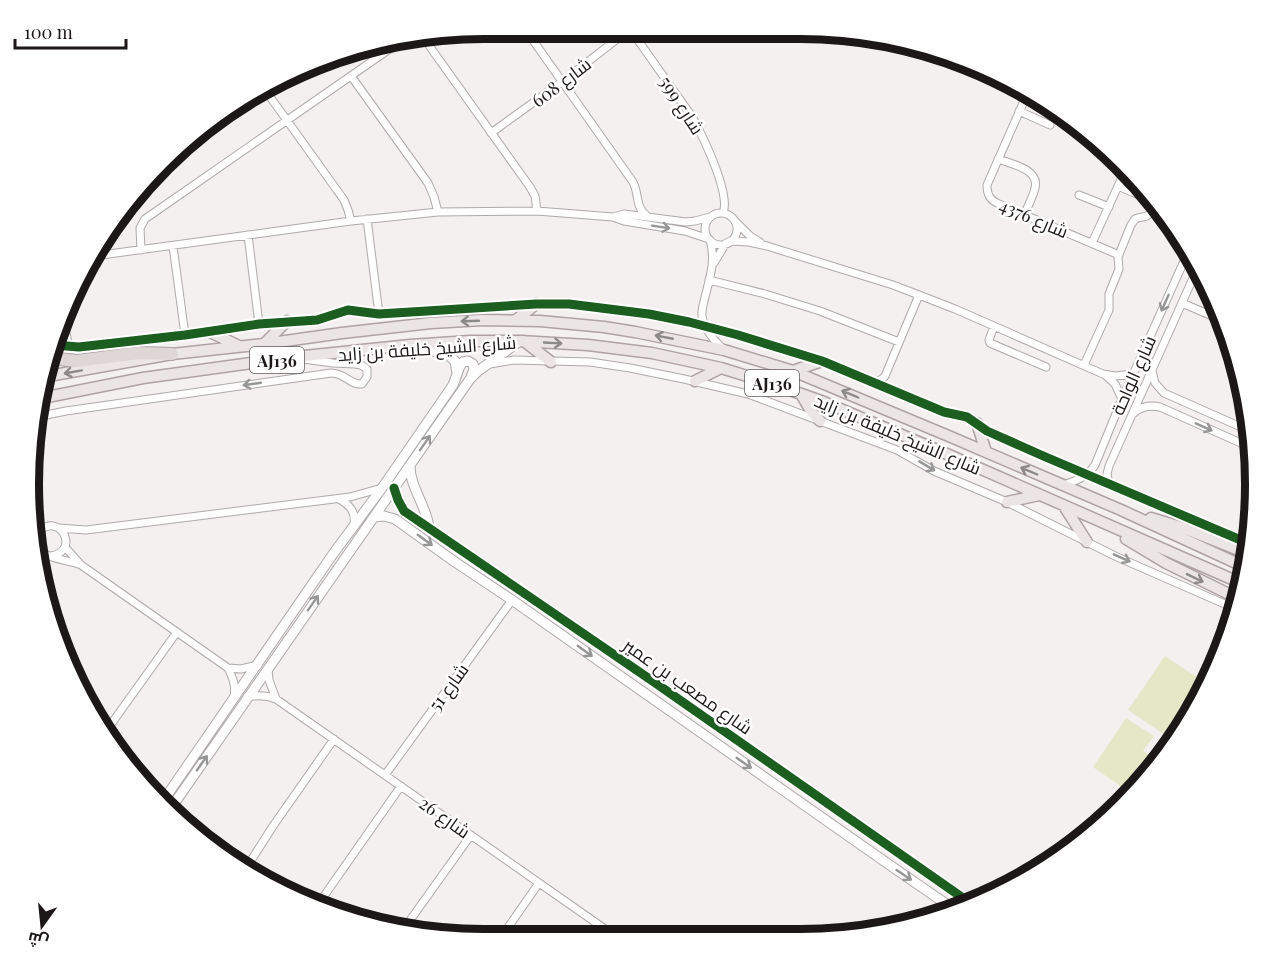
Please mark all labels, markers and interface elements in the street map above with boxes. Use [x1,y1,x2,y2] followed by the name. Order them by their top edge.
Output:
[15,12,126,50] scale bar
[24,20,73,44] text: 100 m
[526,52,596,113] street label: شارع 608
[653,71,710,139] street label: شارع 599
[995,193,1072,244] street label: شارع 4376
[651,222,671,233] one-way arrow
[1159,294,1170,312] one-way arrow
[461,315,481,326] one-way arrow
[337,330,517,367] street label: شارع الشيخ خليفة بن زايد
[655,331,674,342] one-way arrow
[1105,331,1162,419] street label: شارع الواحة
[542,337,562,348] one-way arrow
[250,347,304,373] road number: AJ136
[64,367,83,378] one-way arrow
[745,370,799,396] road number: AJ136
[243,379,263,390] one-way arrow
[811,388,985,481] street label: شارع الشيخ خليفة بن زايد
[841,388,860,399] one-way arrow
[1195,421,1213,433] one-way arrow
[419,436,431,452] one-way arrow
[918,461,935,473] one-way arrow
[1021,464,1039,476] one-way arrow
[416,534,432,546] one-way arrow
[1113,553,1131,565] one-way arrow
[1185,573,1203,585] one-way arrow
[307,595,319,611] one-way arrow
[617,632,757,740] street label: شارع مصعب بن عمير
[576,645,592,658] one-way arrow
[423,658,474,716] street label: شارع 51
[196,756,208,772] one-way arrow
[736,757,752,769] one-way arrow
[414,791,475,844] street label: شارع 26
[895,870,912,882] one-way arrow
[12,896,72,956] north arrow
[25,928,51,954] text: ش

